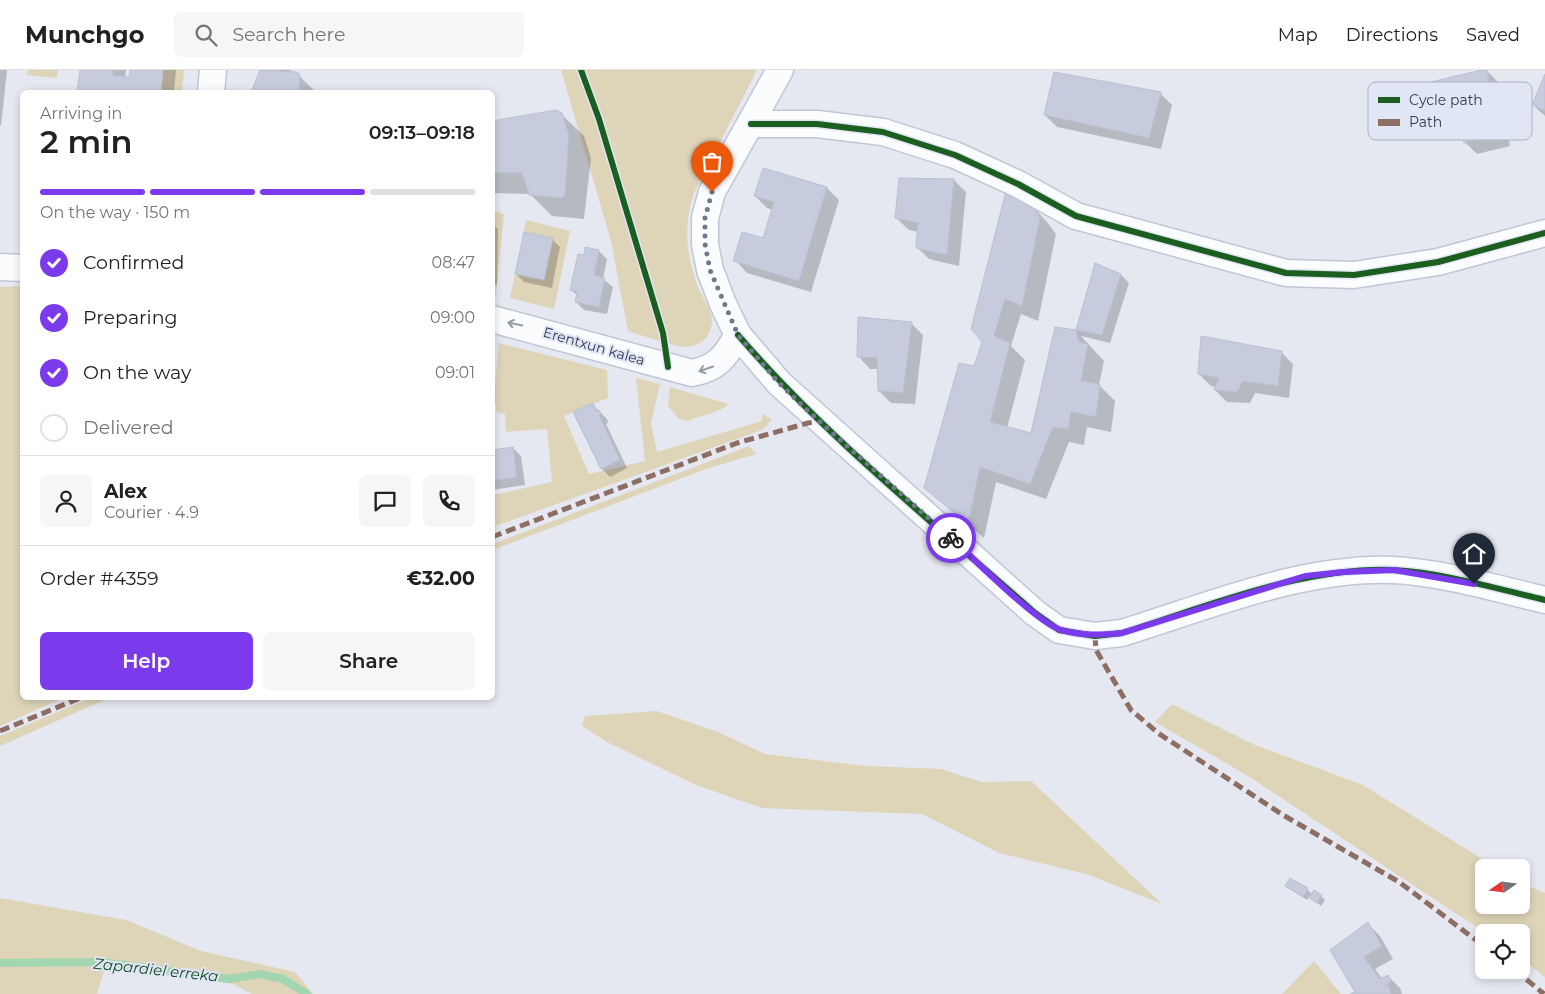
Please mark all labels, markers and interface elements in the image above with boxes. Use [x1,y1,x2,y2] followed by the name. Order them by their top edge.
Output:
[174,12,524,57] search box
[25,20,144,49] text: Munchgo
[192,21,220,49] icon: search
[232,23,345,46] text: Search here
[1278,24,1318,46] text: Map
[1346,24,1438,46] text: Directions
[1466,24,1520,46] text: Saved
[1368,82,1532,140] legend
[1409,91,1483,109] text: Cycle path
[40,104,122,123] text: Arriving in
[1409,113,1442,131] text: Path
[369,121,475,144] text: 09:13–09:18
[40,122,132,161] text: 2 min
[691,141,733,192] pin
[698,148,726,176] icon: bag
[40,203,190,222] text: On the way · 150 m
[40,249,68,277] icon: check
[83,251,184,274] text: Confirmed
[432,253,475,272] text: 08:47
[40,304,68,332] icon: check
[83,306,178,329] text: Preparing
[430,308,475,327] text: 09:00
[508,319,524,328] one-way arrow
[541,323,647,369] street label: Erentxun kalea
[40,359,68,387] icon: check
[83,361,191,384] text: On the way
[435,363,475,382] text: 09:01
[698,365,714,374] one-way arrow
[83,416,174,439] text: Delivered
[40,475,92,527] button: person
[359,475,411,527] button: chat
[423,475,475,527] button: phone
[104,480,147,503] text: Alex
[104,503,199,522] text: Courier · 4.9
[926,513,976,563] courier
[937,524,965,552] icon: bike
[1453,533,1495,584] pin
[1460,540,1488,568] icon: home
[40,567,159,590] text: Order #4359
[407,567,475,590] text: €32.00
[40,632,253,690] button: Help
[263,632,475,690] button: Share
[1475,859,1530,914] north arrow
[1475,859,1530,979] map controls
[1475,924,1530,979] button: locate
[92,953,220,986] water label: Zapardiel erreka

